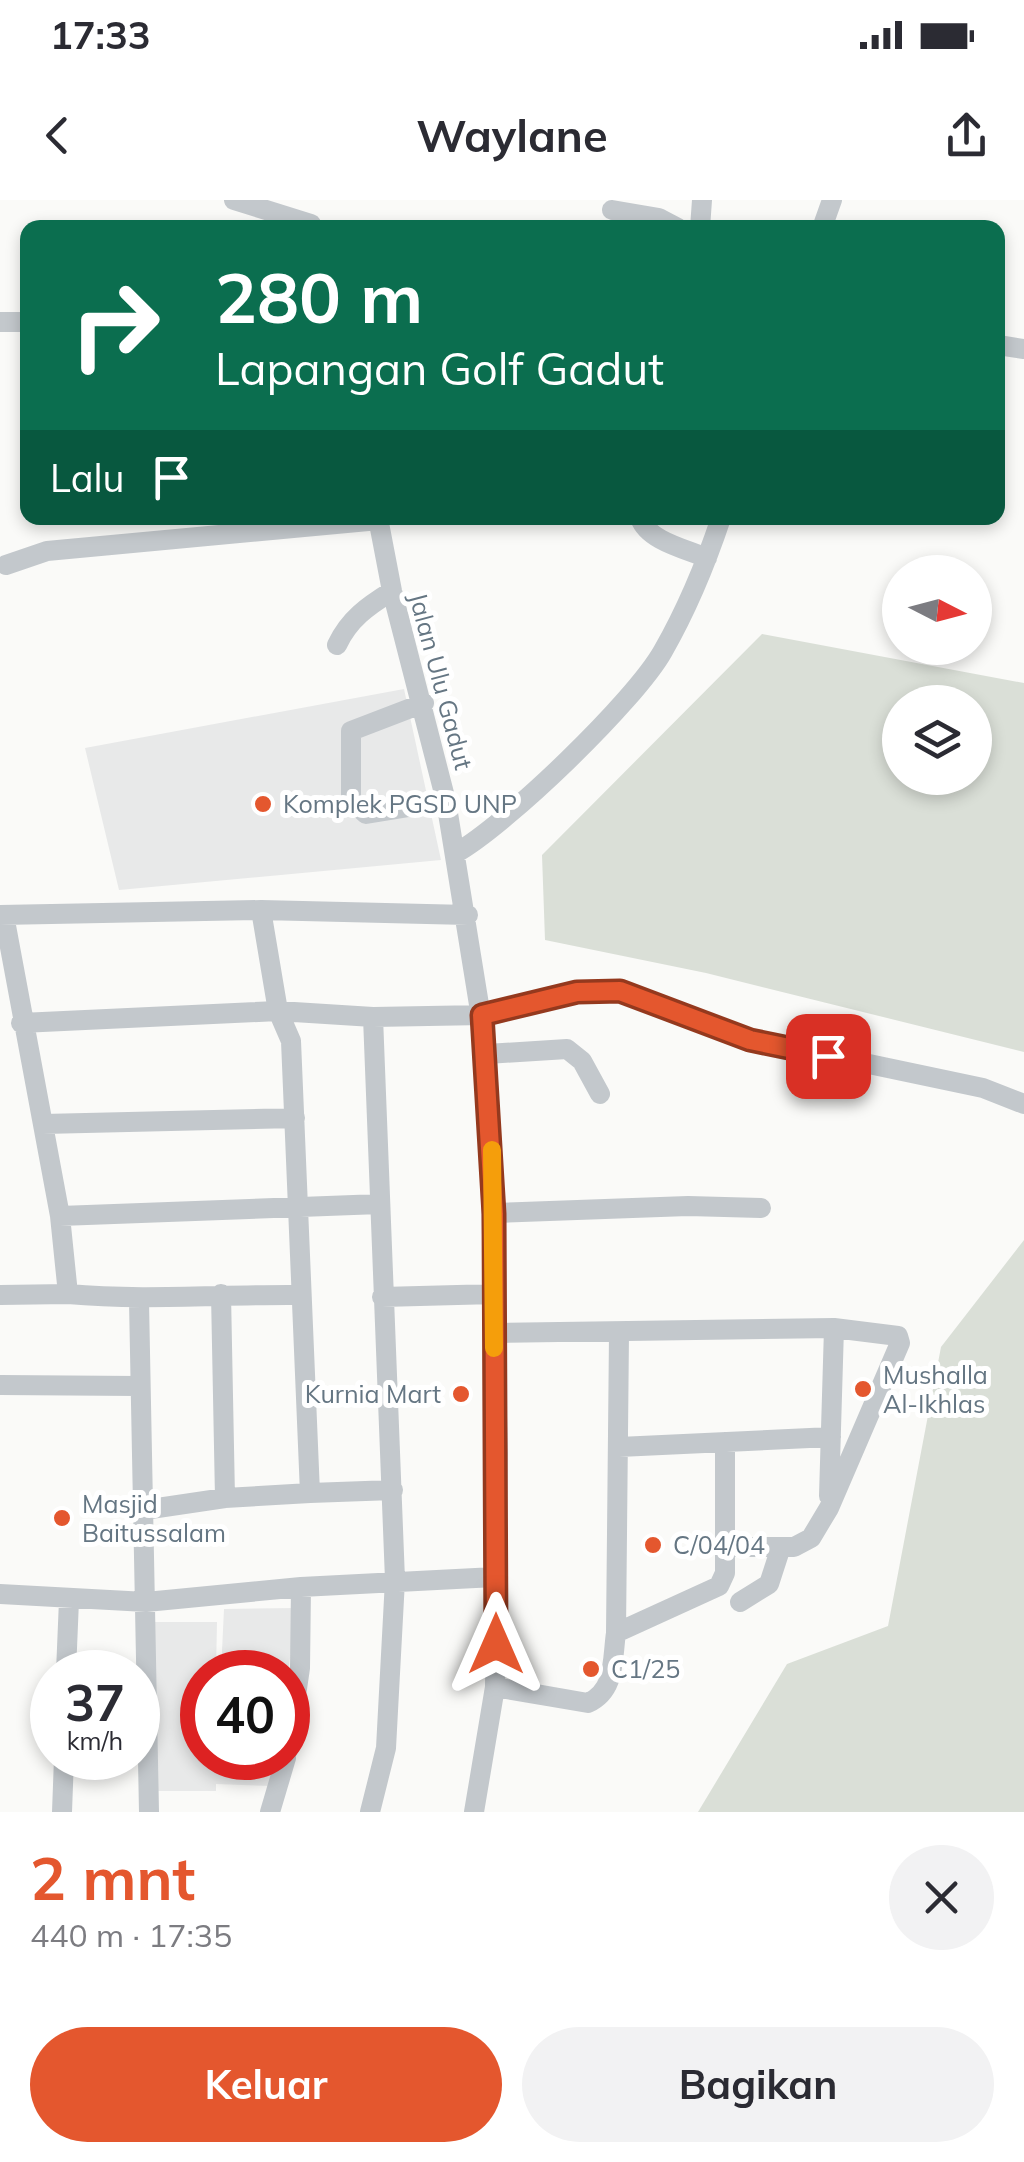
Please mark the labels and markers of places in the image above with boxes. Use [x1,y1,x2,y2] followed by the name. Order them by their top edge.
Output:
[283,788,517,819] place label: Komplek PGSD UNP
[252,793,274,815] marker: Komplek PGSD UNP
[786,1014,871,1099] pin
[883,1359,988,1419] place label: Mushalla Al-Ikhlas
[305,1378,441,1409] place label: Kurnia Mart
[852,1378,874,1400] marker: Mushalla Al-Ikhlas
[450,1383,472,1405] marker: Kurnia Mart
[82,1488,226,1548] place label: Masjid Baitussalam
[51,1507,73,1529] marker: Masjid Baitussalam
[673,1529,765,1560] place label: C/04/04
[642,1534,664,1556] marker: C/04/04
[611,1653,680,1684] place label: C1/25
[580,1658,602,1680] marker: C1/25

